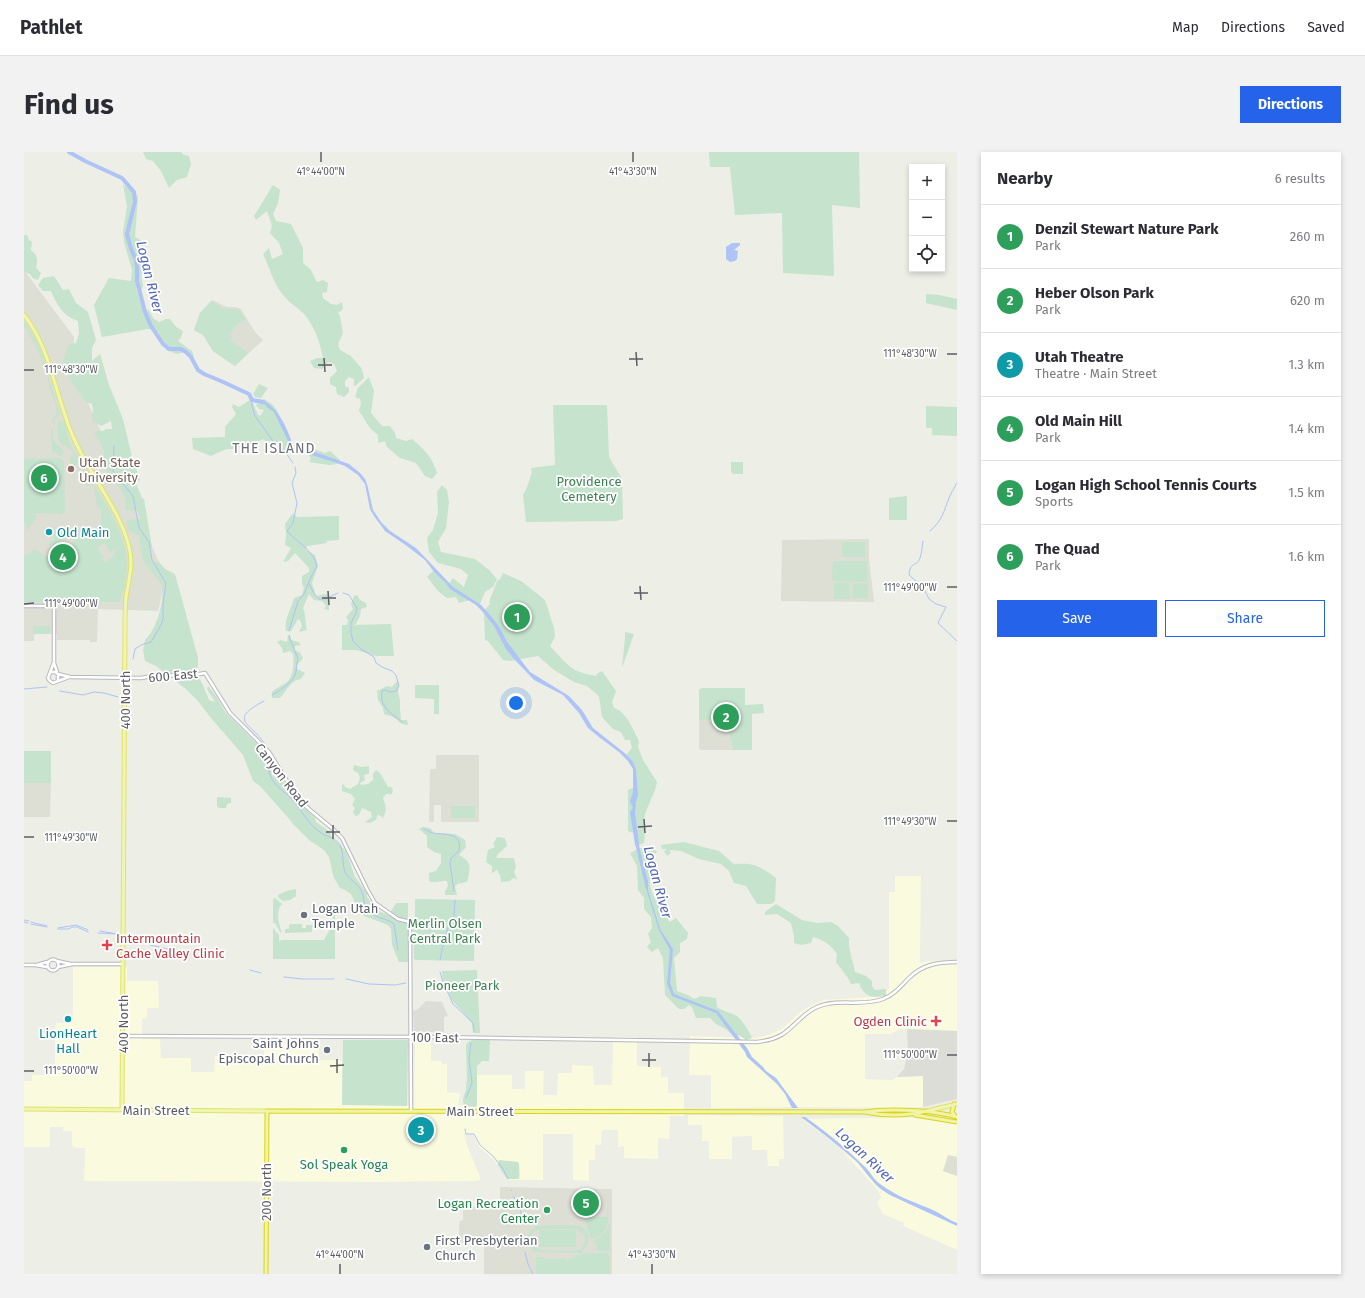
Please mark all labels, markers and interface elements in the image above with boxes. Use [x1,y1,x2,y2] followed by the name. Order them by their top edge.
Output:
[20,16,83,39] text: Pathlet
[1172,19,1199,36] text: Map
[1221,19,1285,36] text: Directions
[1307,19,1345,36] text: Saved
[1240,86,1341,123] button: Directions
[24,88,114,121] text: Find us
[909,164,945,272] map controls
[909,164,945,200] button: +
[297,166,345,178] text: 41°44'00"N
[609,166,657,178] text: 41°43'30"N
[997,168,1052,189] text: Nearby
[1275,171,1325,186] text: 6 results
[909,200,945,236] button: −
[1035,220,1218,238] text: Denzil Stewart Nature Park
[1007,229,1013,244] text: 1
[1290,229,1325,244] text: 260 m
[909,236,945,272] button: locate
[1035,238,1061,253] text: Park
[132,239,167,316] water label: Logan River
[1035,284,1154,302] text: Heber Olson Park
[1007,293,1013,308] text: 2
[1290,293,1325,308] text: 620 m
[1035,302,1061,317] text: Park
[883,348,938,360] text: 111°48'30"W
[1035,348,1124,366] text: Utah Theatre
[1007,357,1013,372] text: 3
[1288,357,1325,372] text: 1.3 km
[44,364,99,376] text: 111°48'30"W
[1035,366,1157,381] text: Theatre · Main Street
[1035,412,1122,430] text: Old Main Hill
[1006,421,1014,436] text: 4
[1289,421,1325,436] text: 1.4 km
[1035,430,1061,445] text: Park
[232,440,316,457] district label: THE ISLAND
[79,455,141,485] place label: Utah State University
[31,463,57,493] pin: 6
[66,464,76,474] marker: Utah State University
[556,474,622,504] park label: Providence Cemetery
[1035,476,1257,494] text: Logan High School Tennis Courts
[1007,485,1013,500] text: 5
[1288,485,1325,500] text: 1.5 km
[1035,494,1073,509] text: Sports
[57,525,109,540] place label: Old Main
[44,527,54,537] marker: Old Main
[1035,540,1100,558] text: The Quad
[50,542,76,572] pin: 4
[1006,549,1014,564] text: 6
[1288,549,1325,564] text: 1.6 km
[1035,558,1061,573] text: Park
[883,582,938,594] text: 111°49'00"W
[44,598,99,610] text: 111°49'00"W
[997,600,1157,637] button: Save
[1165,600,1325,637] button: Share
[504,602,530,632] pin: 1
[148,666,199,685] street label: 600 East
[118,671,133,729] street label: 400 North
[506,693,526,713] your location
[713,702,739,732] pin: 2
[252,740,311,810] street label: Canyon Road
[883,816,937,828] text: 111°49'30"W
[44,832,98,844] text: 111°49'30"W
[640,844,675,921] water label: Logan River
[312,901,378,931] place label: Logan Utah Temple
[299,910,309,920] marker: Logan Utah Temple
[408,916,482,946] park label: Merlin Olsen Central Park
[116,931,225,961] place label: Intermountain Cache Valley Clinic
[101,939,113,951] marker: Intermountain Cache Valley Clinic
[425,978,500,993] park label: Pioneer Park
[116,995,131,1053] street label: 400 North
[63,1014,73,1024] marker: LionHeart Hall
[853,1014,927,1029] place label: Ogden Clinic
[930,1015,942,1027] marker: Ogden Clinic
[39,1026,97,1056] place label: LionHeart Hall
[411,1030,459,1045] street label: 100 East
[219,1036,319,1066] place label: Saint Johns Episcopal Church
[322,1045,332,1055] marker: Saint Johns Episcopal Church
[883,1049,938,1061] text: 111°50'00"W
[44,1065,99,1077] text: 111°50'00"W
[122,1103,190,1118] street label: Main Street
[446,1104,514,1119] street label: Main Street
[408,1115,434,1145] pin: 3
[832,1124,898,1187] water label: Logan River
[339,1145,349,1155] marker: Sol Speak Yoga
[300,1157,388,1172] place label: Sol Speak Yoga
[259,1163,274,1221] street label: 200 North
[573,1188,599,1218] pin: 5
[437,1196,539,1226] place label: Logan Recreation Center
[542,1205,552,1215] marker: Logan Recreation Center
[435,1233,538,1263] place label: First Presbyterian Church
[422,1242,432,1252] marker: First Presbyterian Church
[316,1249,364,1261] text: 41°44'00"N
[628,1249,676,1261] text: 41°43'30"N

